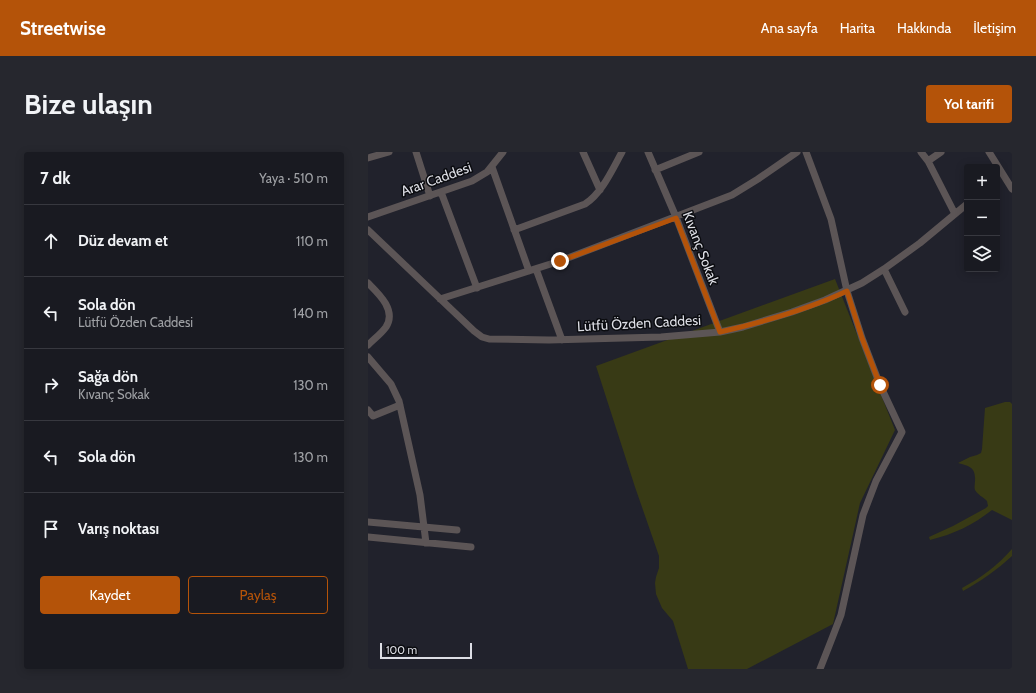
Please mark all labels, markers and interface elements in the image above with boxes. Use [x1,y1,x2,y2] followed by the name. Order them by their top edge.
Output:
[20,17,106,40] text: Streetwise
[761,19,818,37] text: Ana sayfa
[840,19,875,37] text: Harita
[897,19,951,37] text: Hakkında
[973,19,1016,37] text: İletişim
[926,85,1012,123] button: Yol tarifi
[24,87,153,121] text: Bize ulaşın
[398,158,474,200] street label: Arar Caddesi
[964,164,1000,272] map controls
[964,164,1000,200] button: +
[40,168,70,188] text: 7 dk
[259,170,328,186] text: Yaya · 510 m
[964,200,1000,236] button: −
[679,209,723,288] street label: Kıvanç Sokak
[40,230,62,252] icon: ahead
[78,232,168,250] text: Düz devam et
[296,233,328,249] text: 110 m
[964,236,1000,272] button: layers
[551,252,569,270] route end
[78,296,135,314] text: Sola dön
[40,302,62,324] icon: left
[293,305,328,321] text: 140 m
[577,311,701,335] street label: Lütfü Özden Caddesi
[78,314,193,330] text: Lütfü Özden Caddesi
[78,368,138,386] text: Sağa dön
[40,374,62,396] icon: right
[871,376,889,394] route start
[293,377,328,393] text: 130 m
[78,386,150,402] text: Kıvanç Sokak
[40,446,62,468] icon: left
[78,448,135,466] text: Sola dön
[293,449,328,465] text: 130 m
[40,518,62,540] icon: arrive
[78,520,159,538] text: Varış noktası
[40,576,180,614] button: Kaydet
[188,576,328,614] button: Paylaş
[380,641,472,660] scale bar
[386,643,417,657] text: 100 m

